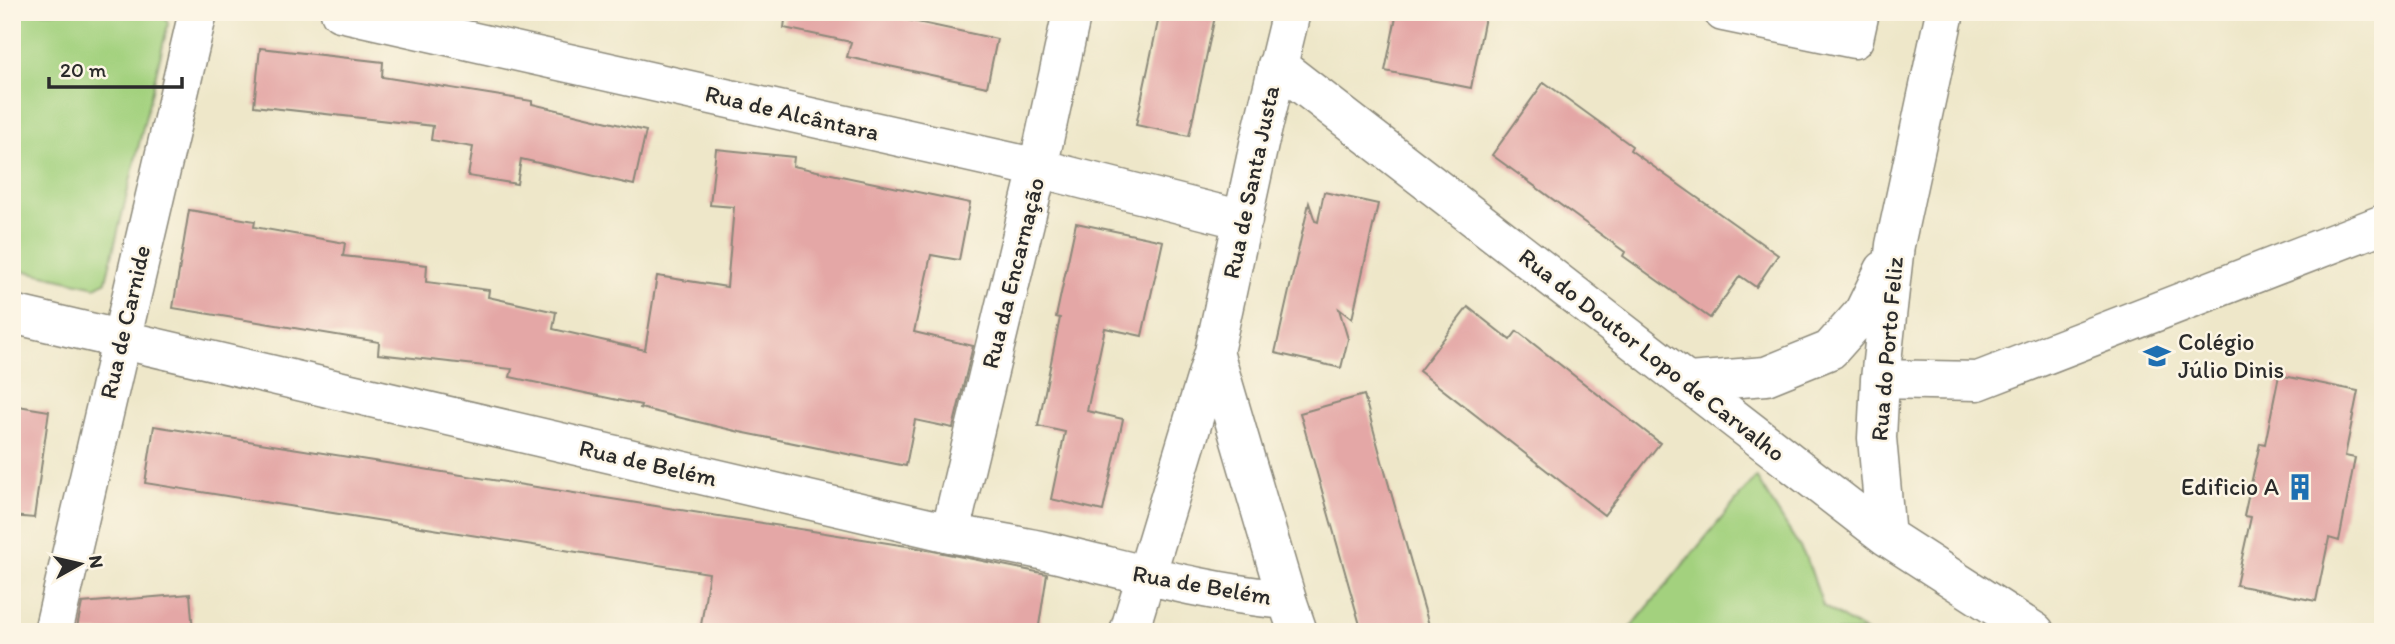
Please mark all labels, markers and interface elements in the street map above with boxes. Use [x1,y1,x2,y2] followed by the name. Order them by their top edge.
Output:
[49,46,182,90] scale bar
[60,57,107,82] text: 20 m
[702,78,882,147] street label: Rua de Alcântara
[1216,82,1285,281] street label: Rua de Santa Justa
[975,174,1050,371] street label: Rua da Encarnação
[93,242,156,402] street label: Rua de Carnide
[1513,242,1791,468] street label: Rua do Doutor Lopo de Carvalho
[1864,256,1909,442] street label: Rua do Porto Feliz
[2178,327,2284,384] place label: Colégio Júlio Dinis
[2142,341,2172,371] school or university icon: Colégio Júlio Dinis
[576,433,720,492] street label: Rua de Belém
[2181,472,2279,501] place label: Edificio A
[2285,472,2315,502] building icon: Edificio A
[46,528,116,598] north arrow
[84,554,109,570] text: N
[1130,558,1274,611] street label: Rua de Belém

